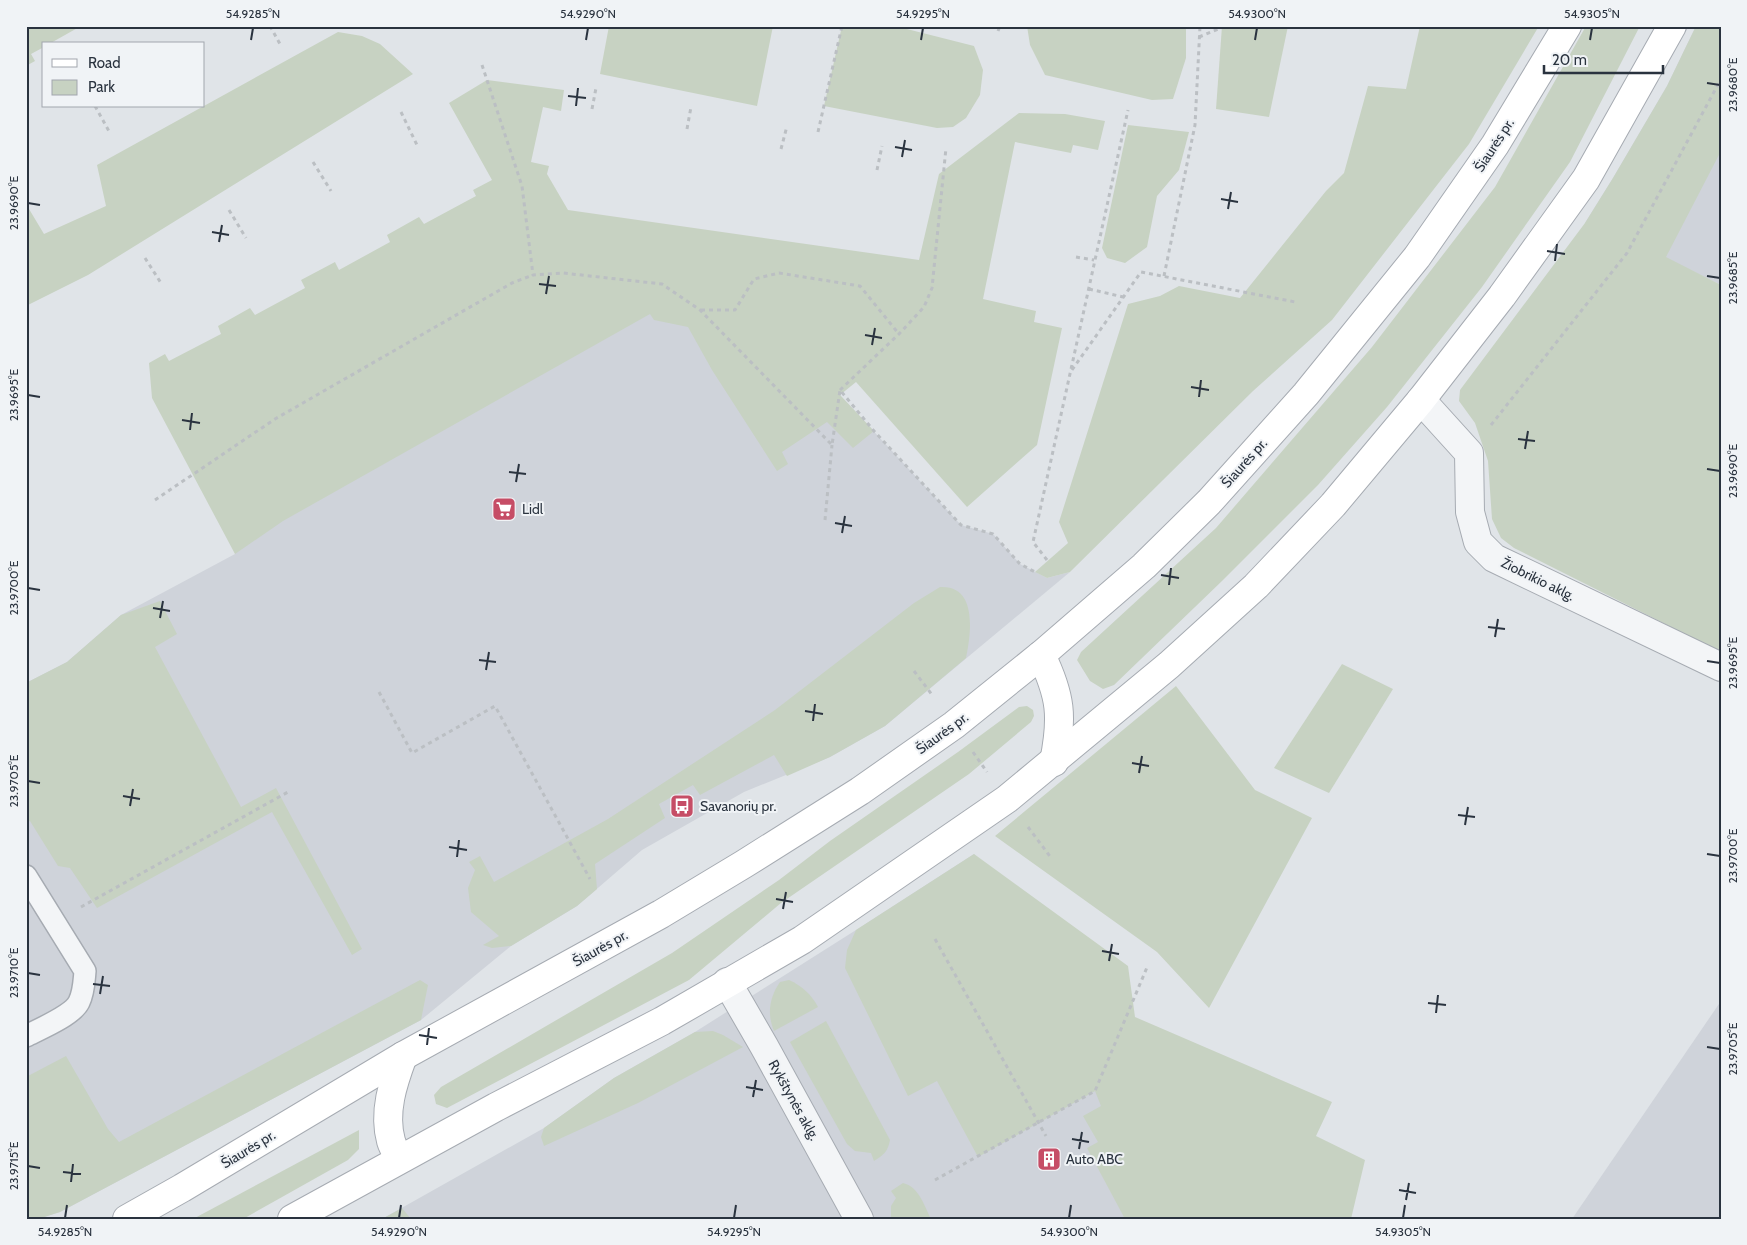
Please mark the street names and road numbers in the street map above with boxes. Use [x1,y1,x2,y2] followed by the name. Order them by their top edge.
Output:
[1470,115,1518,175] street label: Šiaurės pr.
[1217,434,1271,491] street label: Šiaurės pr.
[1498,553,1578,605] street label: Žiobrikio aklg.
[912,708,972,758] street label: Šiaurės pr.
[569,925,631,971] street label: Šiaurės pr.
[764,1057,824,1144] street label: Rykštynės aklg.
[217,1126,279,1172] street label: Šiaurės pr.

